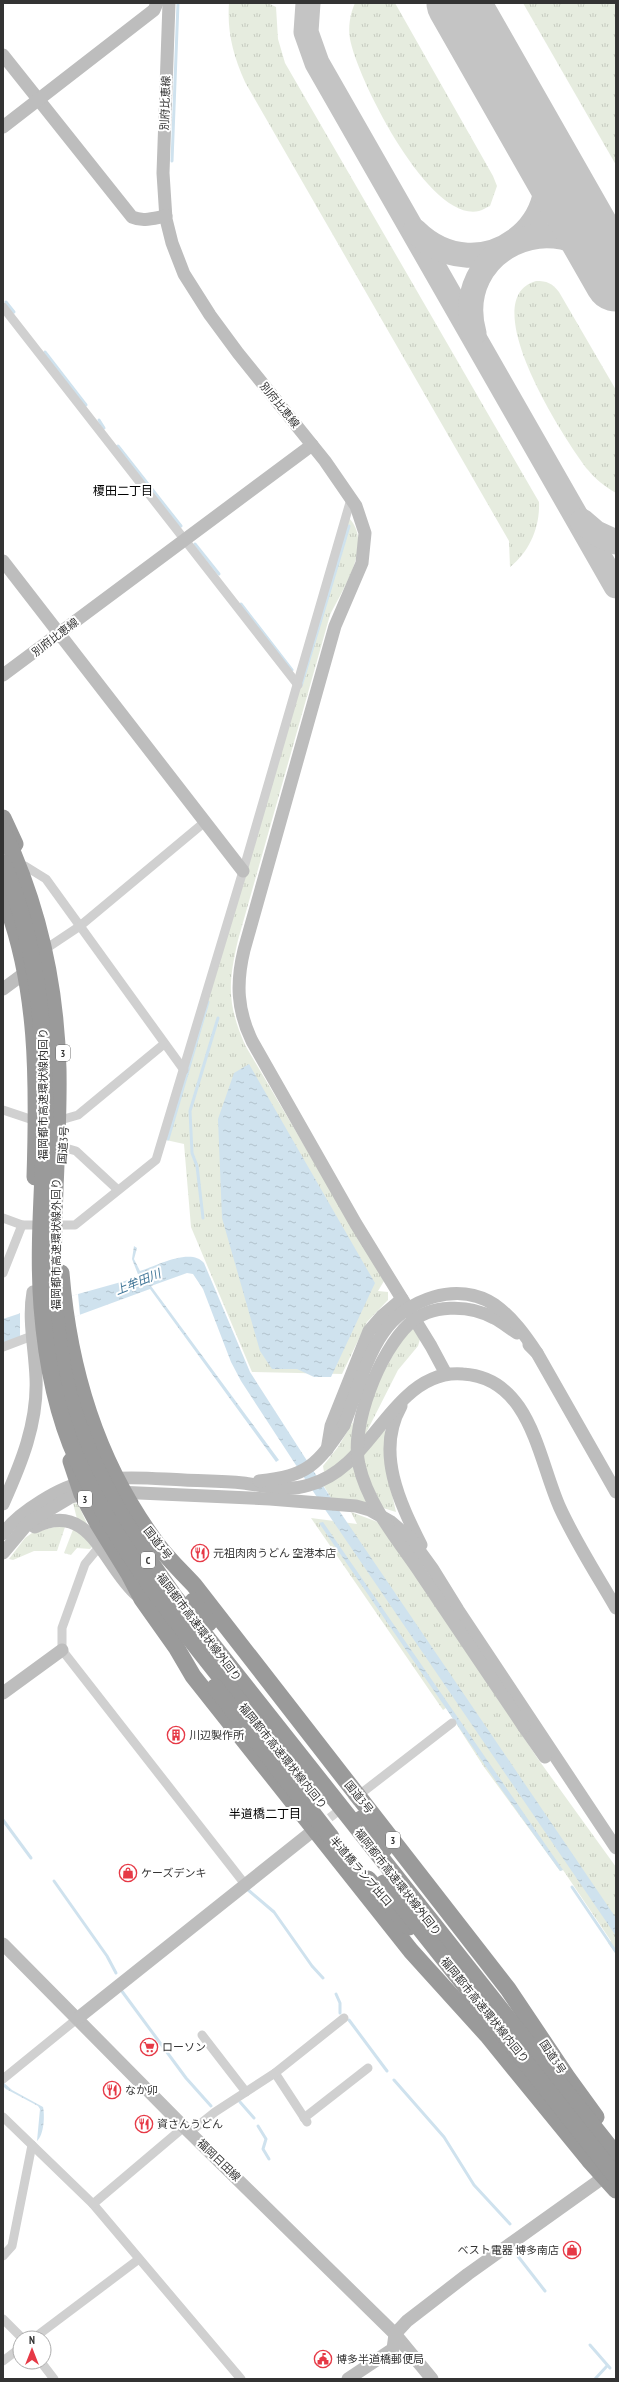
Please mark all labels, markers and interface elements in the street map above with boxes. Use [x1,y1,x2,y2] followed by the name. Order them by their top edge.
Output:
[157,75,173,131] street label: 別府比恵線
[257,379,303,431] street label: 別府比恵線
[93,483,153,498] district label: 榎田二丁目
[29,615,81,659] street label: 別府比恵線
[36,1028,50,1160] street label: 福岡都市高速環状線内回り
[56,1045,70,1061] road number: 3
[55,1126,71,1164] street label: 国道3号
[49,1178,63,1310] street label: 福岡都市高速環状線外回り
[113,1265,165,1297] water label: 上牟田川
[78,1491,92,1507] road number: 3
[141,1524,175,1562] street label: 国道3号
[190,1543,210,1563] restaurant icon: 元祖肉肉うどん 空港本店
[213,1546,336,1560] place label: 元祖肉肉うどん 空港本店
[141,1552,155,1568] road number: C
[154,1570,244,1684] street label: 福岡都市高速環状線外回り
[236,1700,330,1812] street label: 福岡都市高速環状線内回り
[166,1725,186,1745] building icon: 川辺製作所
[189,1728,245,1742] place label: 川辺製作所
[342,1778,376,1816] street label: 国道3号
[229,1806,301,1821] district label: 半道橋二丁目
[352,1826,444,1938] street label: 福岡都市高速環状線外回り
[386,1832,400,1848] road number: 3
[327,1833,395,1909] street label: 半道橋ランプ出口
[118,1863,138,1883] shop icon: ケーズデンキ
[141,1866,206,1880] place label: ケーズデンキ
[438,1954,532,2066] street label: 福岡都市高速環状線内回り
[139,2037,159,2057] supermarket icon: ローソン
[537,2037,569,2077] street label: 国道3号
[162,2040,206,2054] place label: ローソン
[102,2080,122,2100] restaurant icon: なか卯
[125,2083,158,2097] place label: なか卯
[134,2114,154,2134] restaurant icon: 資さんうどん
[157,2117,223,2131] place label: 資さんうどん
[194,2136,244,2184] street label: 福岡日田線
[562,2240,582,2260] shop icon: ベスト電器 博多南店
[457,2243,559,2257] place label: ベスト電器 博多南店
[12,2330,52,2370] north arrow
[29,2333,35,2347] text: N
[313,2349,333,2369] public building icon: 博多半道橋郵便局
[336,2352,424,2366] place label: 博多半道橋郵便局

